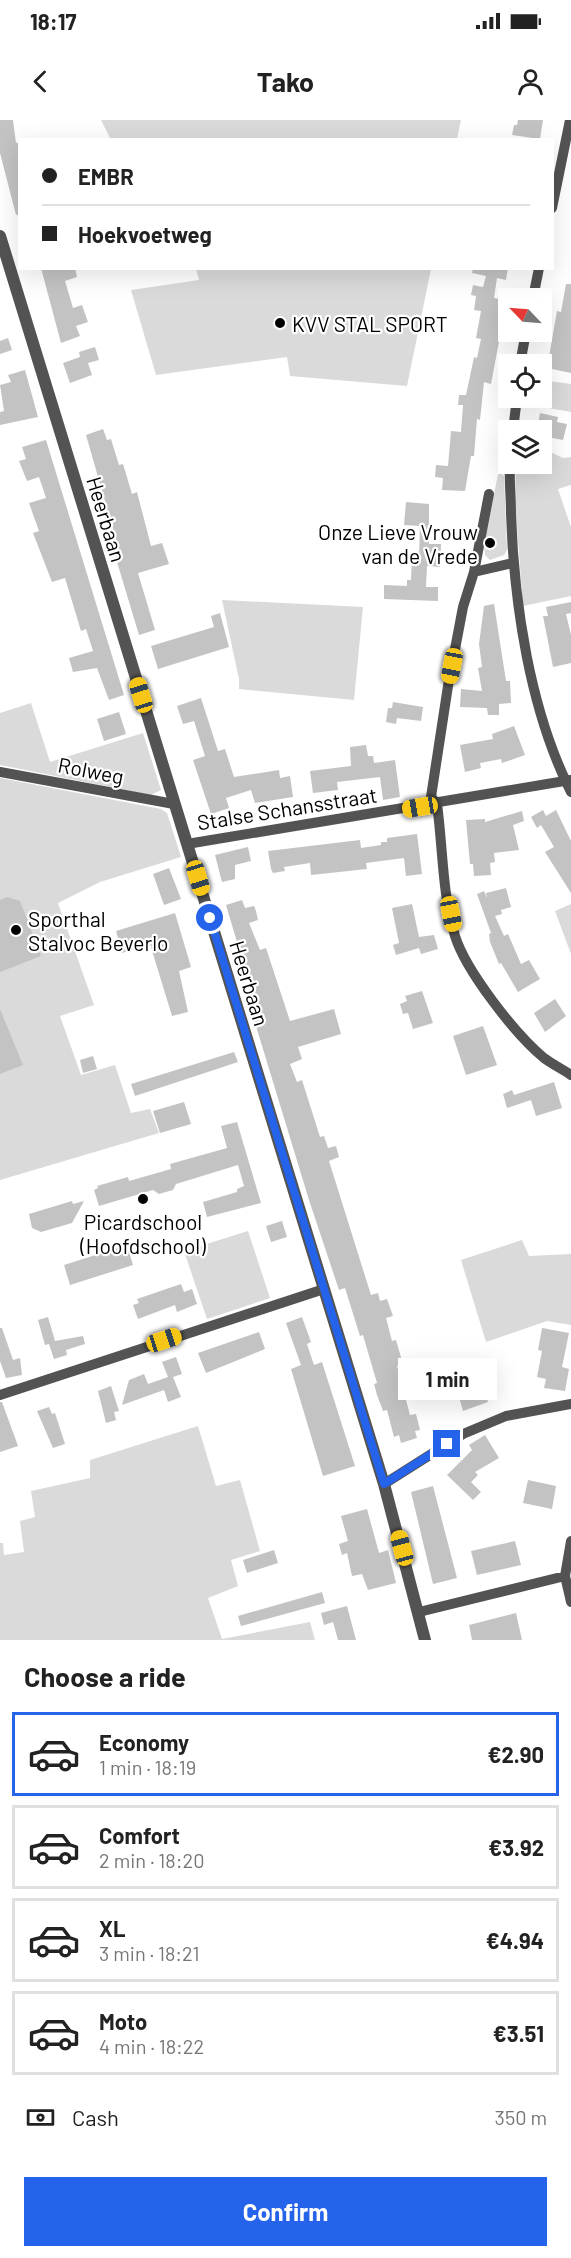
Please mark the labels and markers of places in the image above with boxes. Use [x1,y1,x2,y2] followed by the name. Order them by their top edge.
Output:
[292,311,448,336] place label: KVV STAL SPORT
[273,316,287,330] marker: KVV STAL SPORT
[318,519,478,568] place label: Onze Lieve Vrouw van de Vrede
[483,536,497,550] marker: Onze Lieve Vrouw van de Vrede
[28,906,168,955] place label: Sporthal Stalvoc Beverlo
[9,923,23,937] marker: Sporthal Stalvoc Beverlo
[136,1192,150,1206] marker: Picardschool (Hoofdschool)
[79,1209,206,1258] place label: Picardschool (Hoofdschool)

